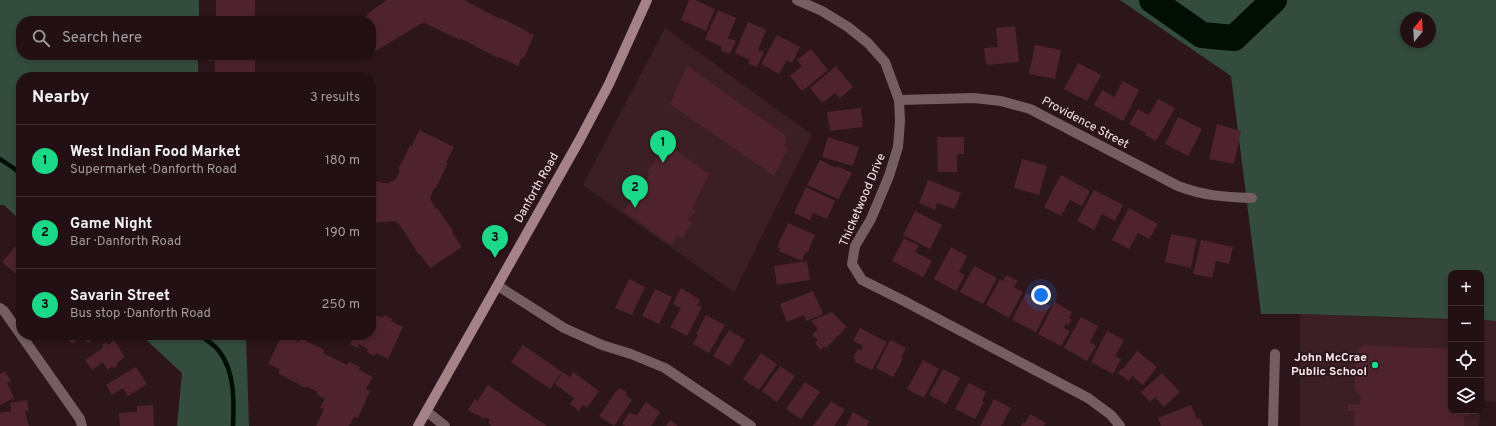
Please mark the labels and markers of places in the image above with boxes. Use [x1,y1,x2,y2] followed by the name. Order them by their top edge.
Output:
[650,130,676,163] pin: 1
[622,175,648,208] pin: 2
[482,225,508,258] pin: 3
[1291,350,1367,380] place label: John McCrae Public School
[1370,360,1380,370] marker: John McCrae Public School

